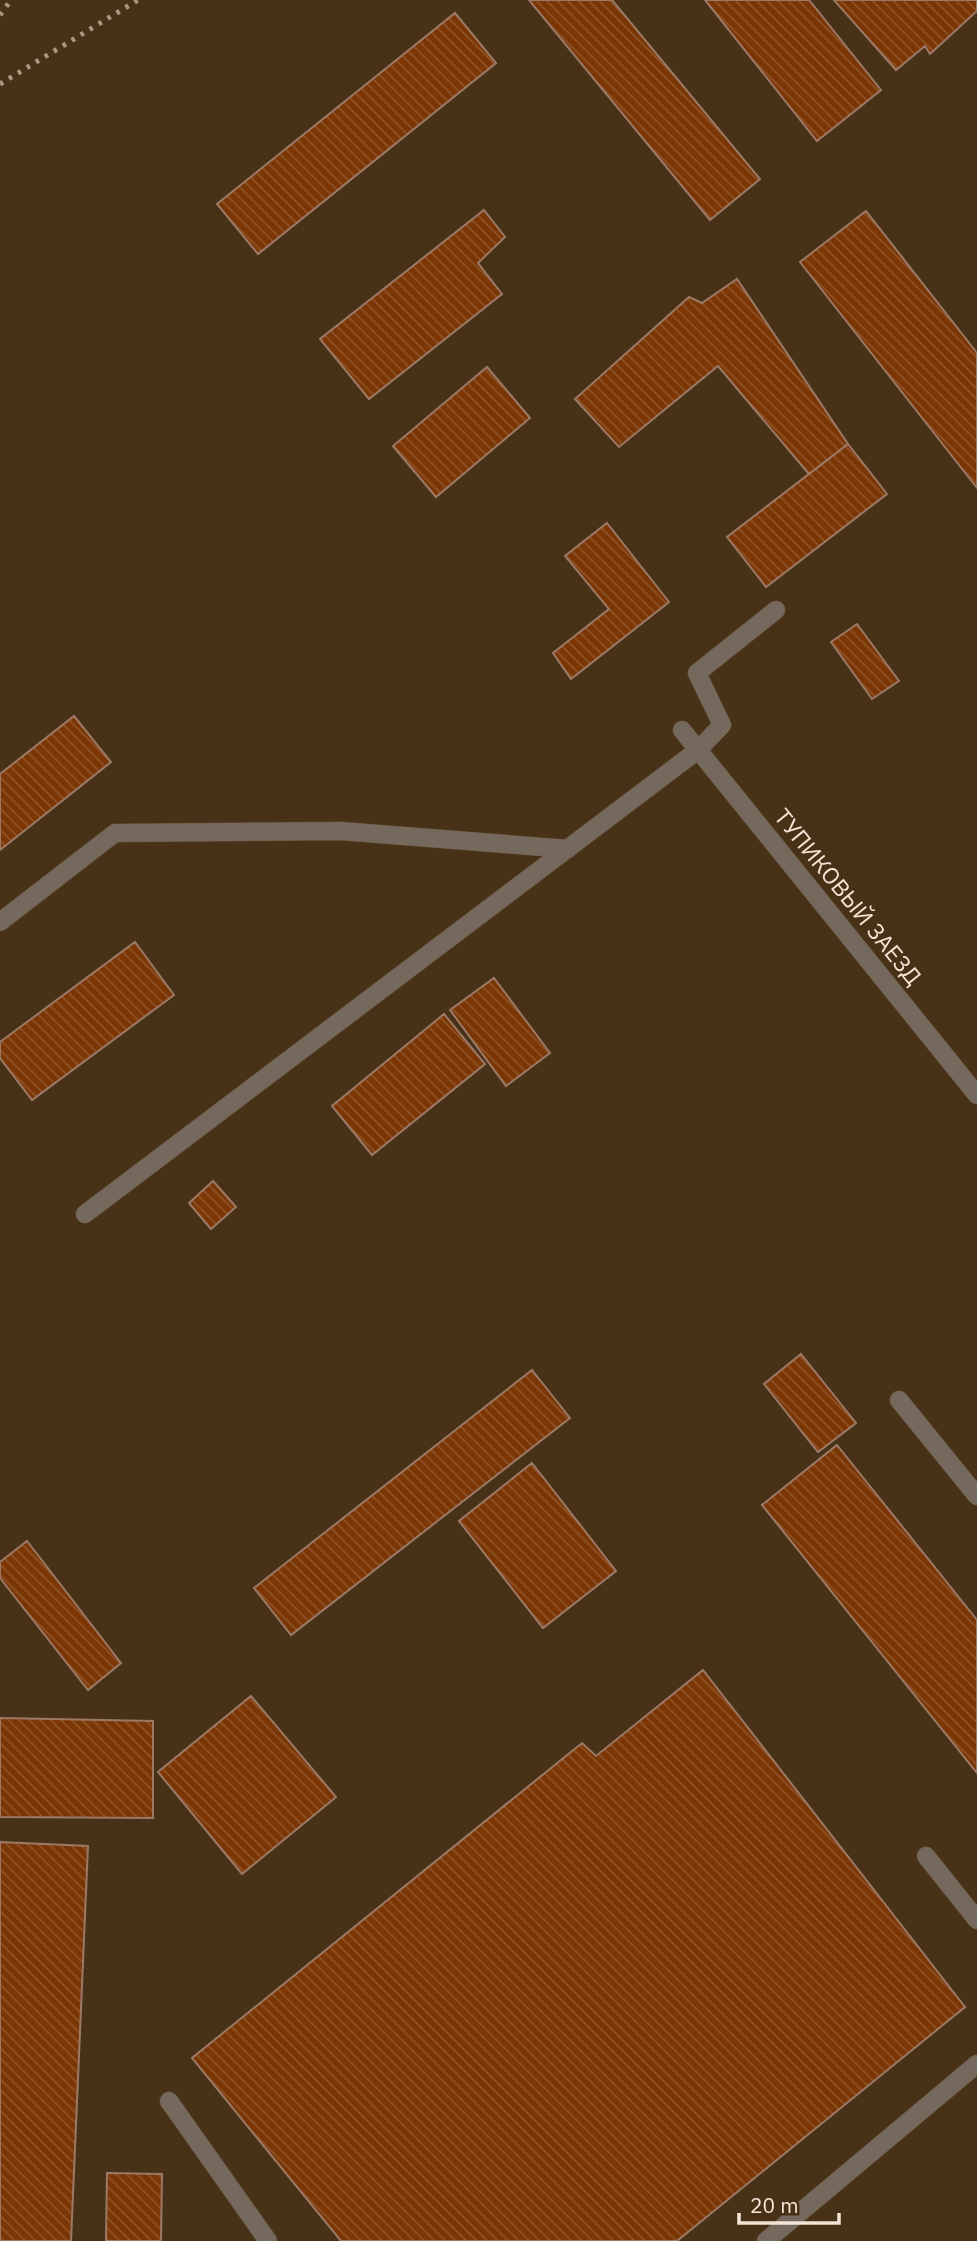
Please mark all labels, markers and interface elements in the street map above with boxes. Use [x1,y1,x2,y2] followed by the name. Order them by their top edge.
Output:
[768,802,929,991] street label: ТУПИКОВЫЙ ЗАЕЗД
[739,2182,839,2226] scale bar
[750,2191,799,2219] text: 20 m

